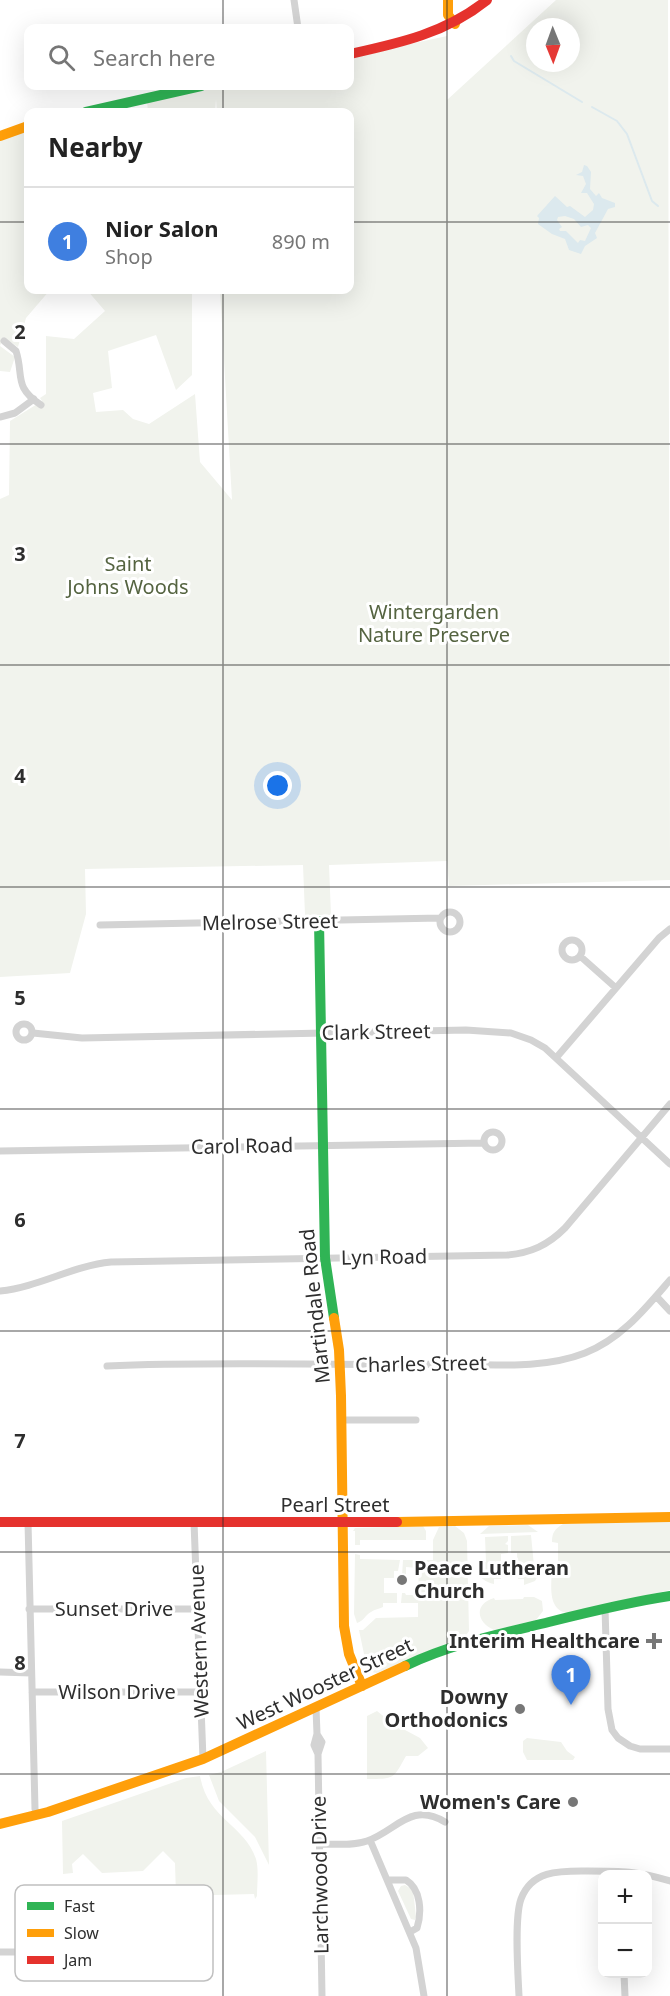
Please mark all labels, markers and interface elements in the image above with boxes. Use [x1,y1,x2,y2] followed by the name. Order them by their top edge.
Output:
[526,18,580,72] north arrow
[24,24,354,90] search box
[45,41,78,74] icon: search
[93,42,215,72] text: Search here
[48,129,143,165] text: Nearby
[105,213,219,243] text: Nior Salon
[62,228,73,255] text: 1
[272,228,330,255] text: 890 m
[105,243,153,270] text: Shop
[14,318,26,345] text: 2
[14,540,26,567] text: 3
[65,550,189,600] park label: Saint Johns Woods
[358,598,510,648] park label: Wintergarden Nature Preserve
[14,762,26,789] text: 4
[263,771,292,800] your location
[202,907,338,936] street label: Melrose Street
[14,984,26,1011] text: 5
[321,1017,431,1046] street label: Clark Street
[191,1131,293,1160] street label: Carol Road
[14,1206,26,1233] text: 6
[293,1227,336,1385] street label: Martindale Road
[341,1242,427,1271] street label: Lyn Road
[355,1349,487,1378] street label: Charles Street
[14,1427,26,1454] text: 7
[280,1491,390,1518] street label: Pearl Street
[414,1554,569,1604] place label: Peace Lutheran Church
[182,1564,215,1718] street label: Western Avenue
[395,1573,409,1587] marker: Peace Lutheran Church
[55,1595,173,1622] street label: Sunset Drive
[449,1627,640,1654] place label: Interim Healthcare
[232,1631,417,1736] street label: West Wooster Street
[645,1632,663,1650] marker: Interim Healthcare
[14,1649,26,1676] text: 8
[552,1656,590,1705] pin: 1
[58,1678,176,1705] street label: Wilson Drive
[385,1683,509,1733] place label: Downy Orthodonics
[513,1702,527,1716] marker: Downy Orthodonics
[420,1788,561,1815] place label: Women's Care
[566,1795,580,1809] marker: Women's Care
[305,1796,334,1954] street label: Larchwood Drive
[598,1870,652,1978] map controls
[598,1870,652,1924] button: +
[15,1885,213,1981] legend
[64,1895,95,1917] text: Fast
[64,1922,99,1944] text: Slow
[598,1924,652,1978] button: −
[62,1949,92,1971] text: Jam

